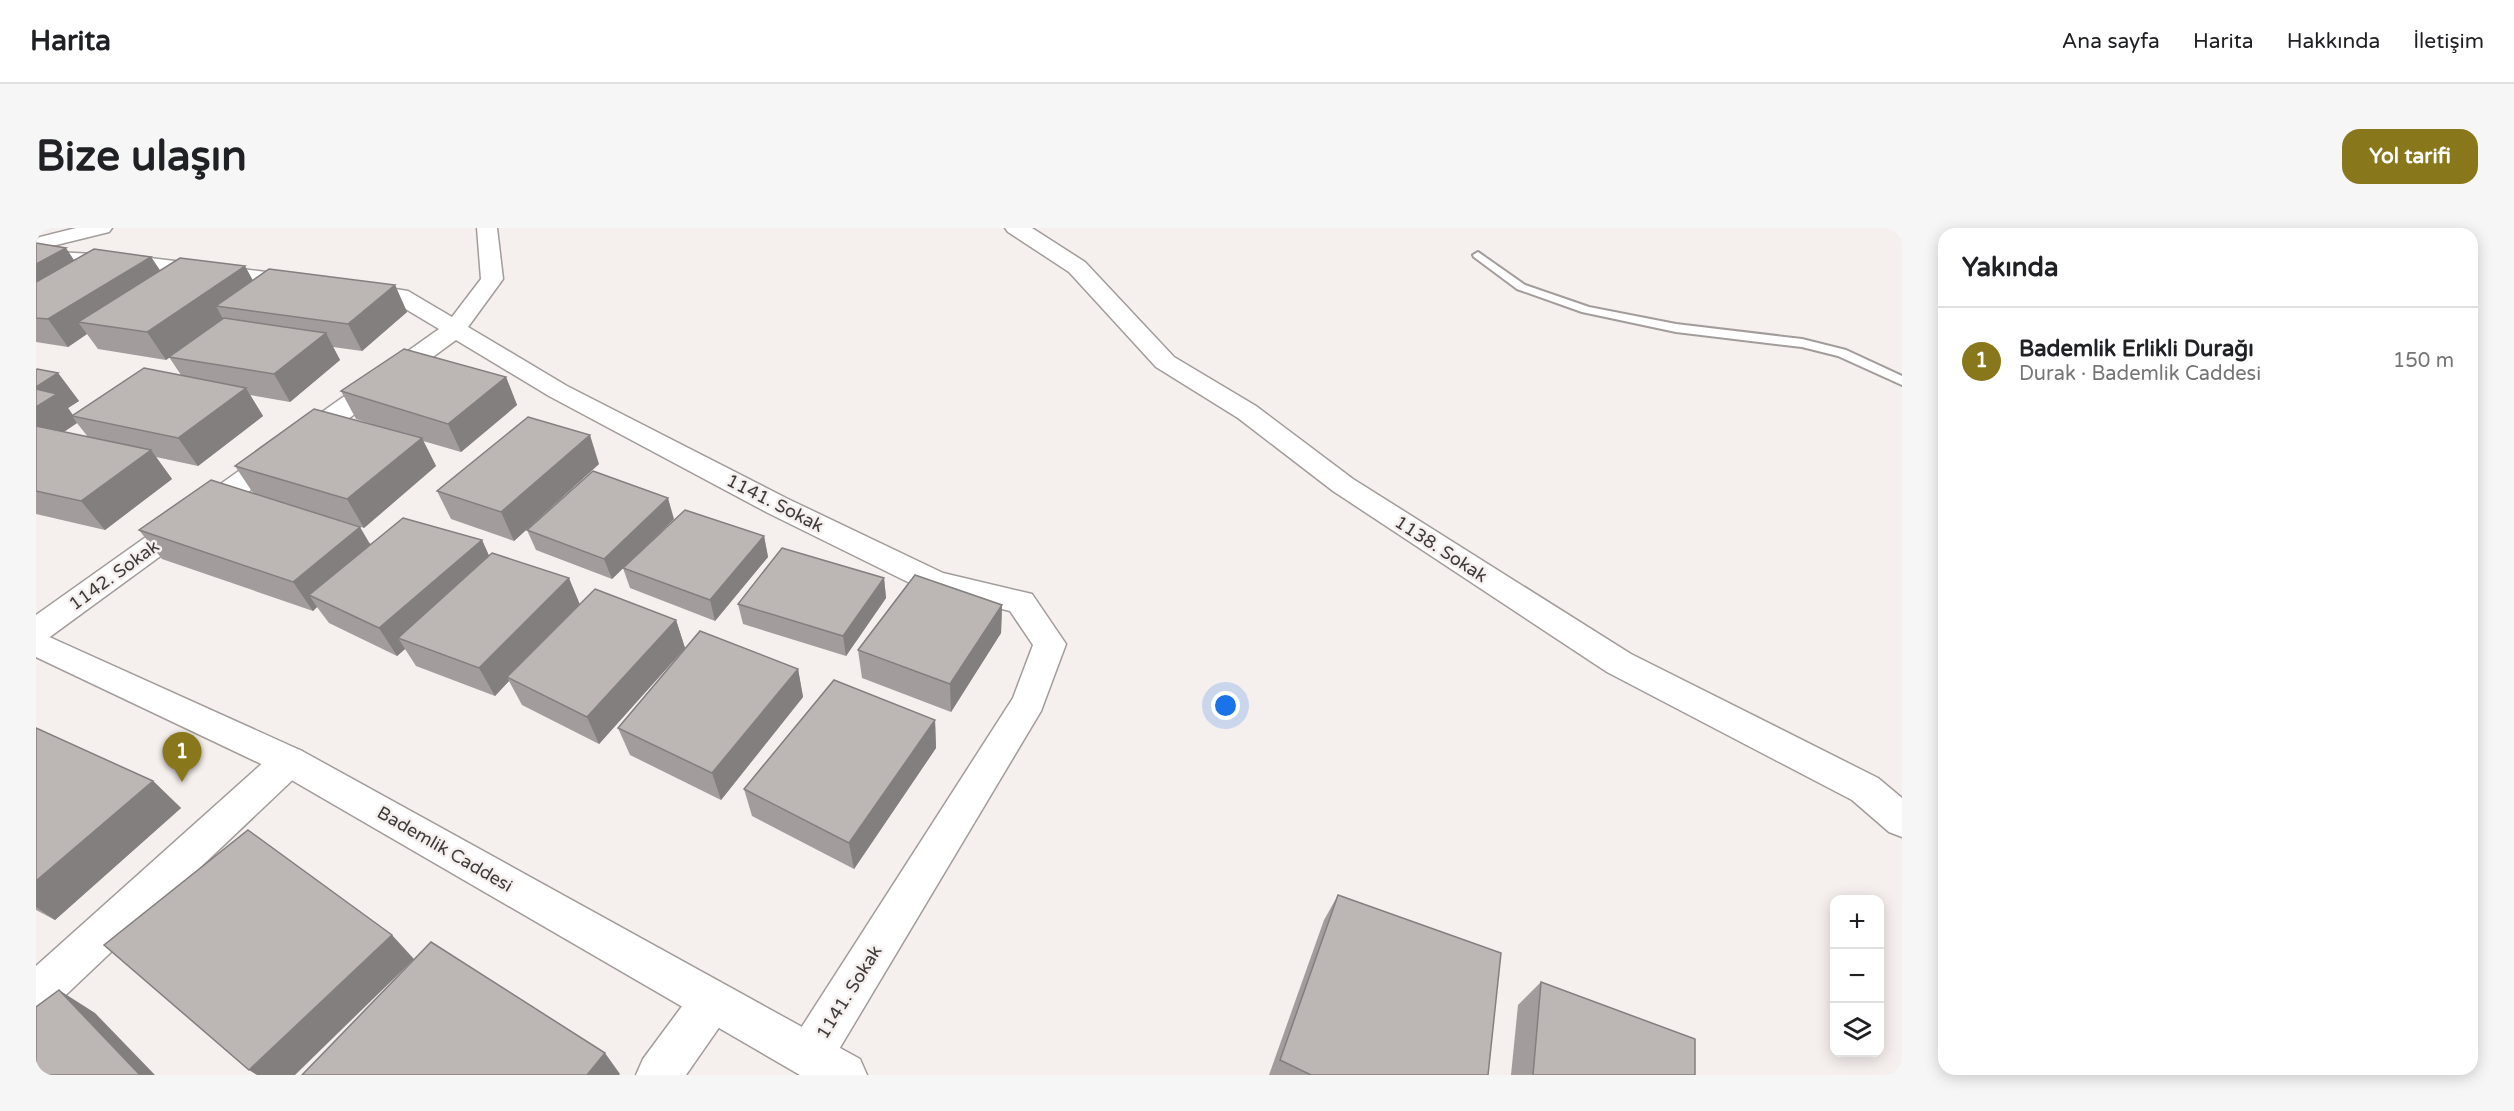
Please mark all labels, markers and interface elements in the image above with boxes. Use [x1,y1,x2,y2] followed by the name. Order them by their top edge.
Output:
[30,24,111,58] text: Harita
[2062,29,2160,54] text: Ana sayfa
[2193,29,2254,54] text: Harita
[2287,29,2380,54] text: Hakkında
[2413,29,2484,54] text: İletişim
[2342,129,2478,184] button: Yol tarifi
[36,131,247,182] text: Bize ulaşın
[1962,252,2059,283] text: Yakında
[2019,336,2254,362] text: Bademlik Erlikli Durağı
[1975,349,1988,373] text: 1
[2393,349,2454,373] text: 150 m
[2019,362,2261,386] text: Durak · Bademlik Caddesi
[723,469,827,537] street label: 1141. Sokak
[1390,511,1492,587] street label: 1138. Sokak
[65,535,164,615] street label: 1142. Sokak
[1211,691,1240,720] your location
[162,732,202,782] pin: 1
[373,801,517,897] street label: Bademlik Caddesi
[1830,895,1884,1057] map controls
[1830,895,1884,949] button: +
[812,941,887,1043] street label: 1141. Sokak
[1830,949,1884,1003] button: −
[1830,1003,1884,1057] button: layers

